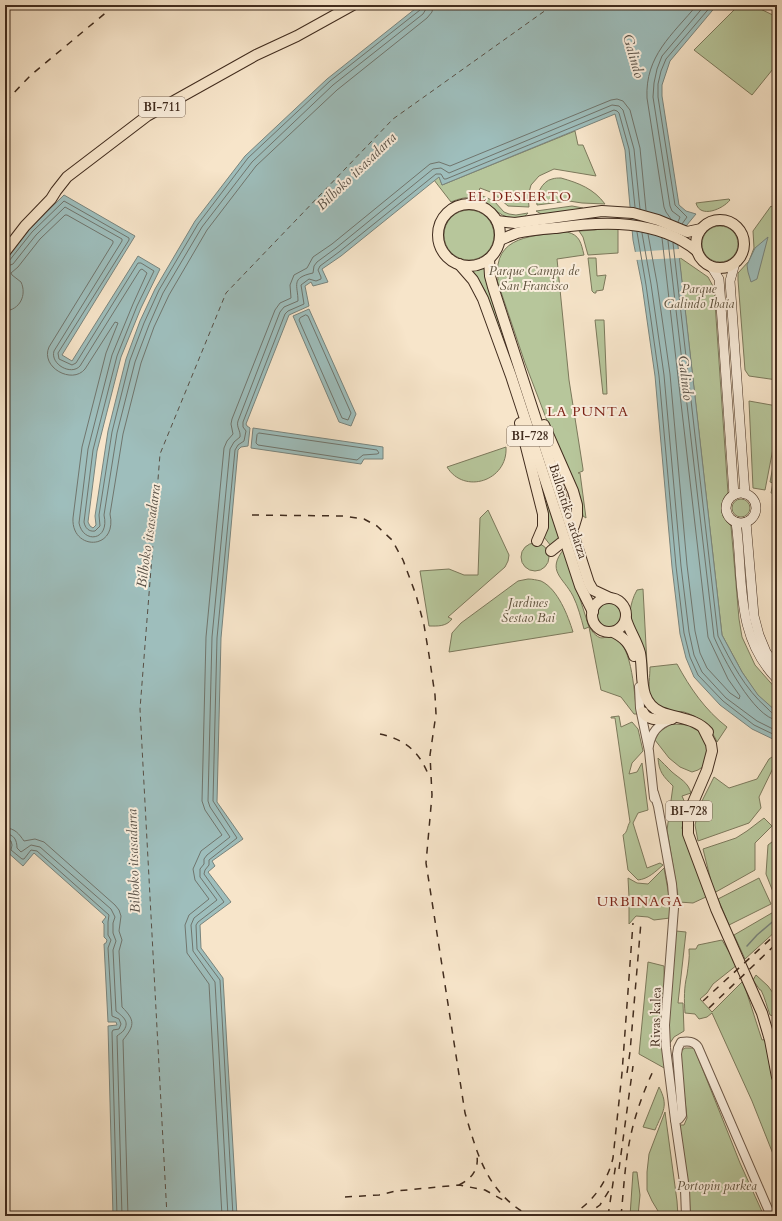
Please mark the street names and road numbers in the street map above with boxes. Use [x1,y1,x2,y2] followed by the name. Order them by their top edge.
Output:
[139,97,185,117] road number: BI-711
[507,426,553,446] road number: BI-728
[544,461,592,562] street label: Ballontiko ardatza
[666,801,712,821] road number: BI-728
[646,986,666,1047] street label: Rivas kalea

